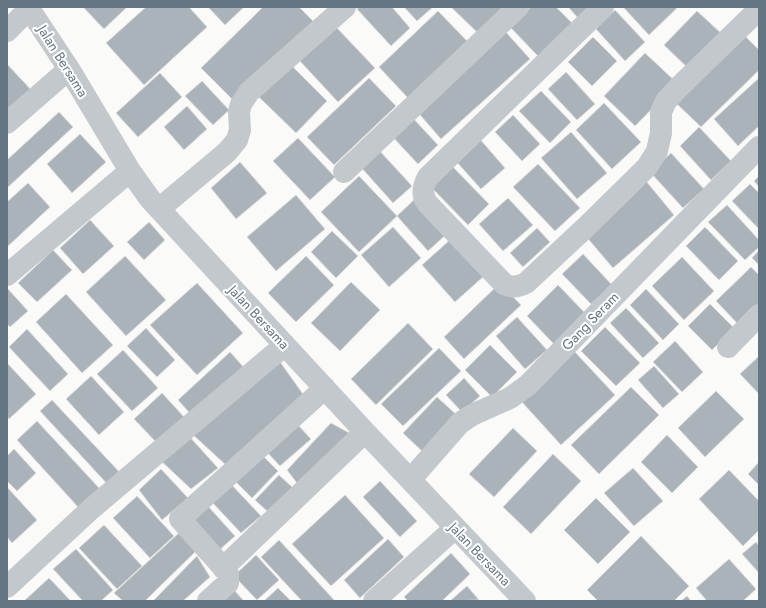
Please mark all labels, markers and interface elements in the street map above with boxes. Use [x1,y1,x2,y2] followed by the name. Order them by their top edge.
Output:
[32,19,93,101] street label: Jalan Bersama
[223,279,294,354] street label: Jalan Bersama
[557,287,623,355] street label: Gang Seram
[443,516,515,590] street label: Jalan Bersama

